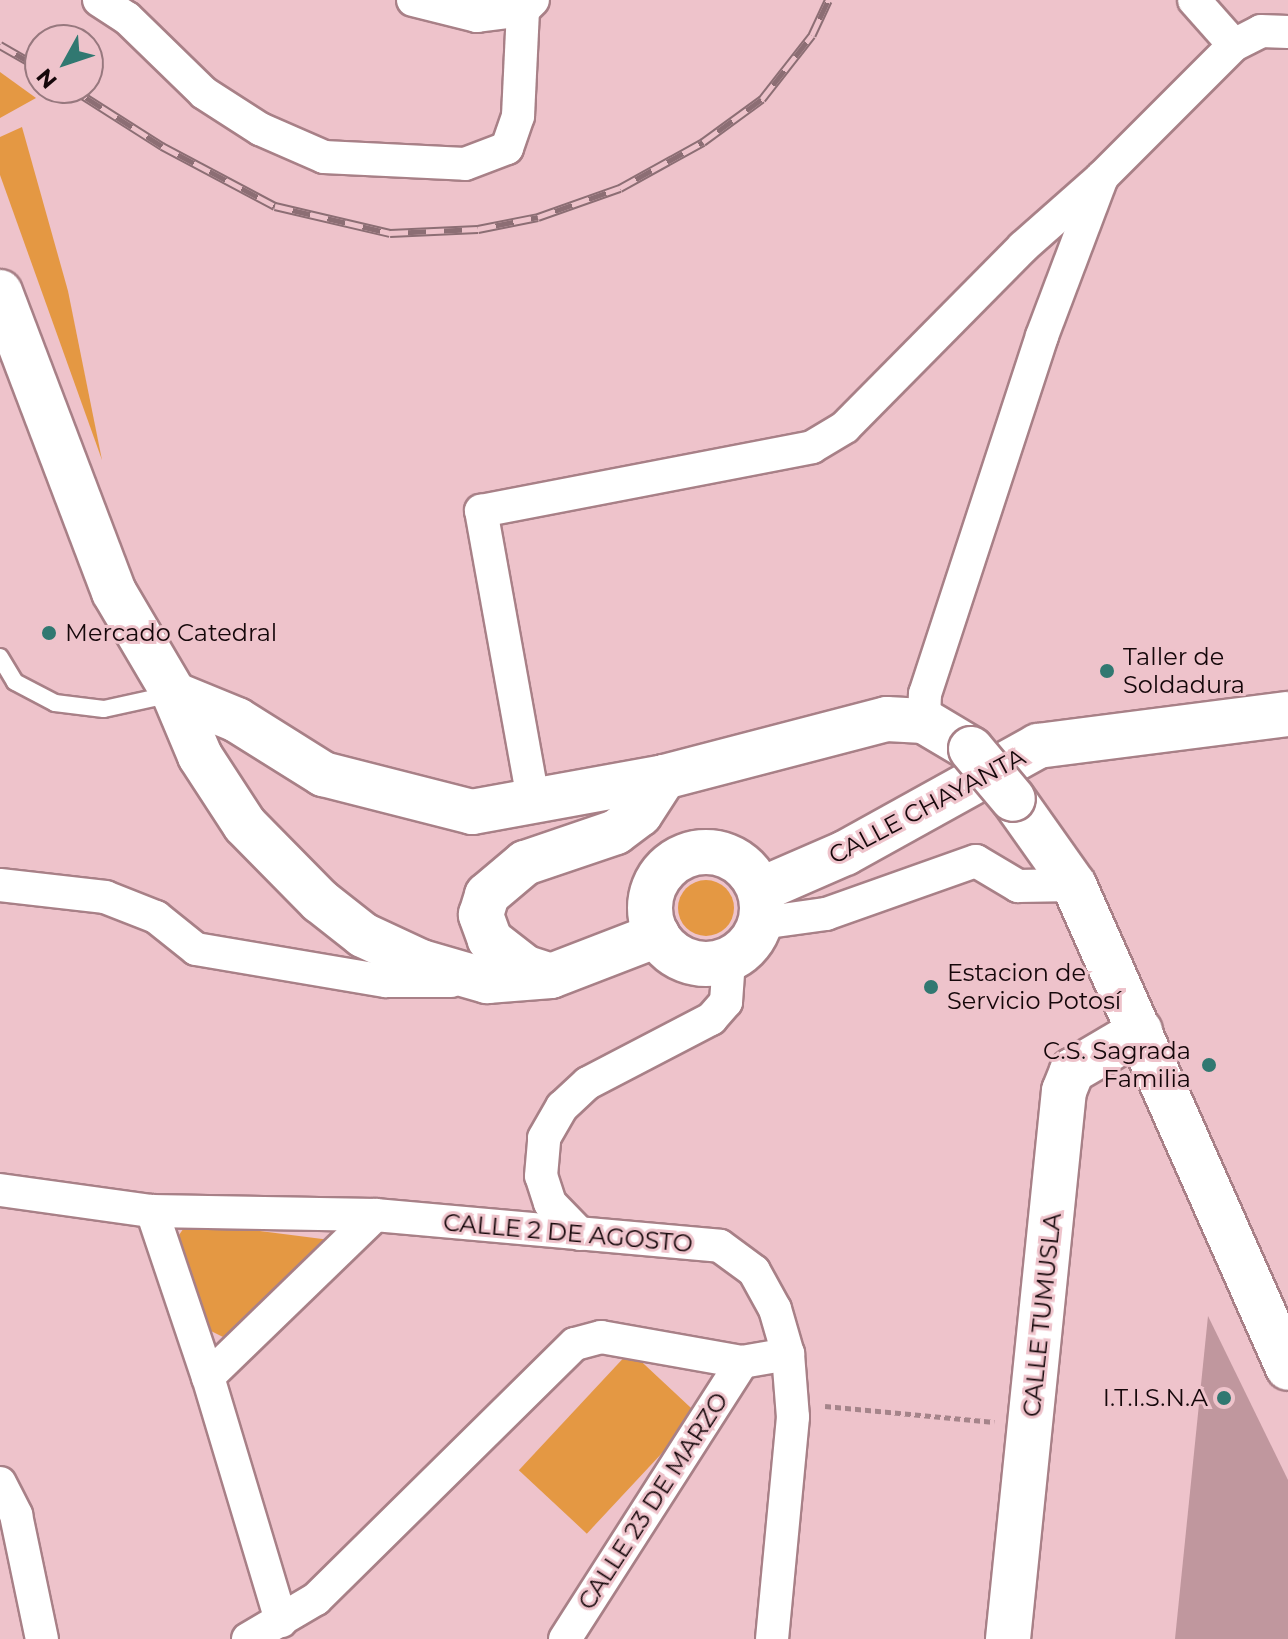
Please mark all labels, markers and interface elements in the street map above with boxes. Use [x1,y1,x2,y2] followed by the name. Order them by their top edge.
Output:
[24,24,104,104] north arrow
[31,63,63,94] text: N
[65,619,277,647] place label: Mercado Catedral
[40,624,58,642] marker: Mercado Catedral
[1123,643,1245,699] place label: Taller de Soldadura
[1098,662,1116,680] marker: Taller de Soldadura
[824,742,1030,870] street label: CALLE CHAYANTA
[947,959,1121,1015] place label: Estacion de Servicio Potosí
[922,978,940,996] marker: Estacion de Servicio Potosí
[1043,1037,1191,1093] place label: C.S. Sagrada Familia
[1198,1054,1220,1076] marker: C.S. Sagrada Familia
[442,1208,694,1258] street label: CALLE 2 DE AGOSTO
[1017,1212,1067,1418] street label: CALLE TUMUSLA
[1103,1384,1208,1412] place label: I.T.I.S.N.A
[572,1387,734,1615] street label: CALLE 23 DE MARZO
[1215,1389,1233,1407] marker: I.T.I.S.N.A

